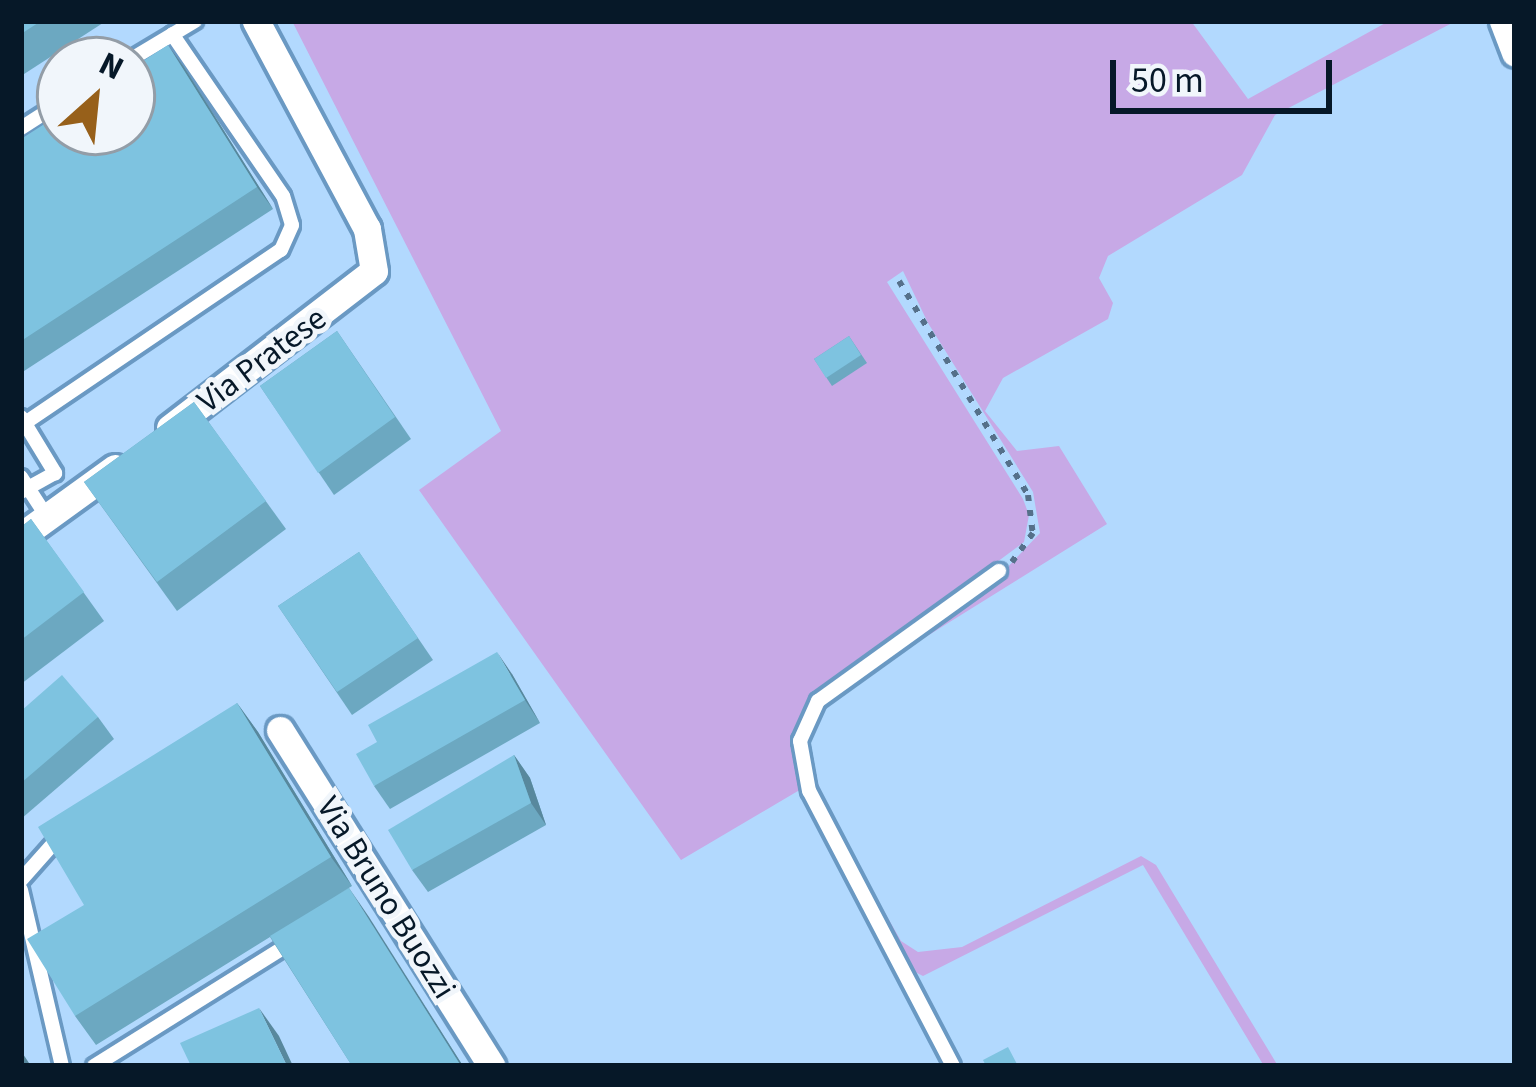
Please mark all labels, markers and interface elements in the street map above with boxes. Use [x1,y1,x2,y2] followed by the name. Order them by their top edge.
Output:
[36,36,156,156] north arrow
[1116,36,1338,110] scale bar
[91,40,132,92] text: N
[1131,55,1204,106] text: 50 m
[190,299,334,421] street label: Via Pratese
[308,790,464,1006] street label: Via Bruno Buozzi

